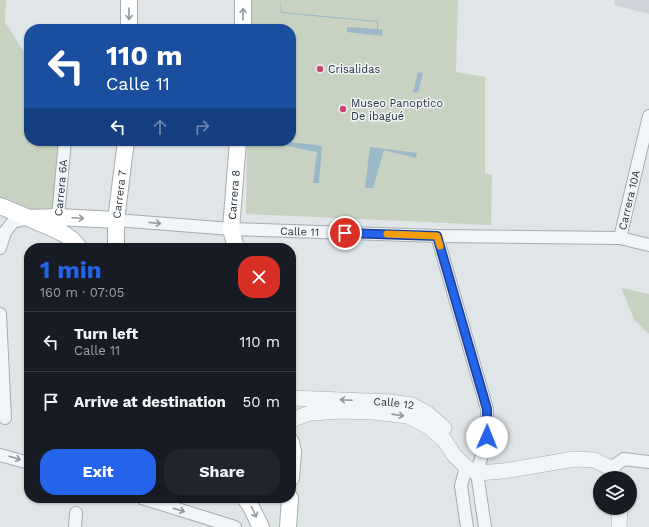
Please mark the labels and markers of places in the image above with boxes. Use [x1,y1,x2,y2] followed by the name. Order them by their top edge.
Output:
[328,63,380,76] place label: Crisalidas
[315,64,325,74] marker: Crisalidas
[351,97,443,123] place label: Museo Panoptico De ibagué
[338,104,348,114] marker: Museo Panoptico De ibagué
[328,216,362,250] pin

